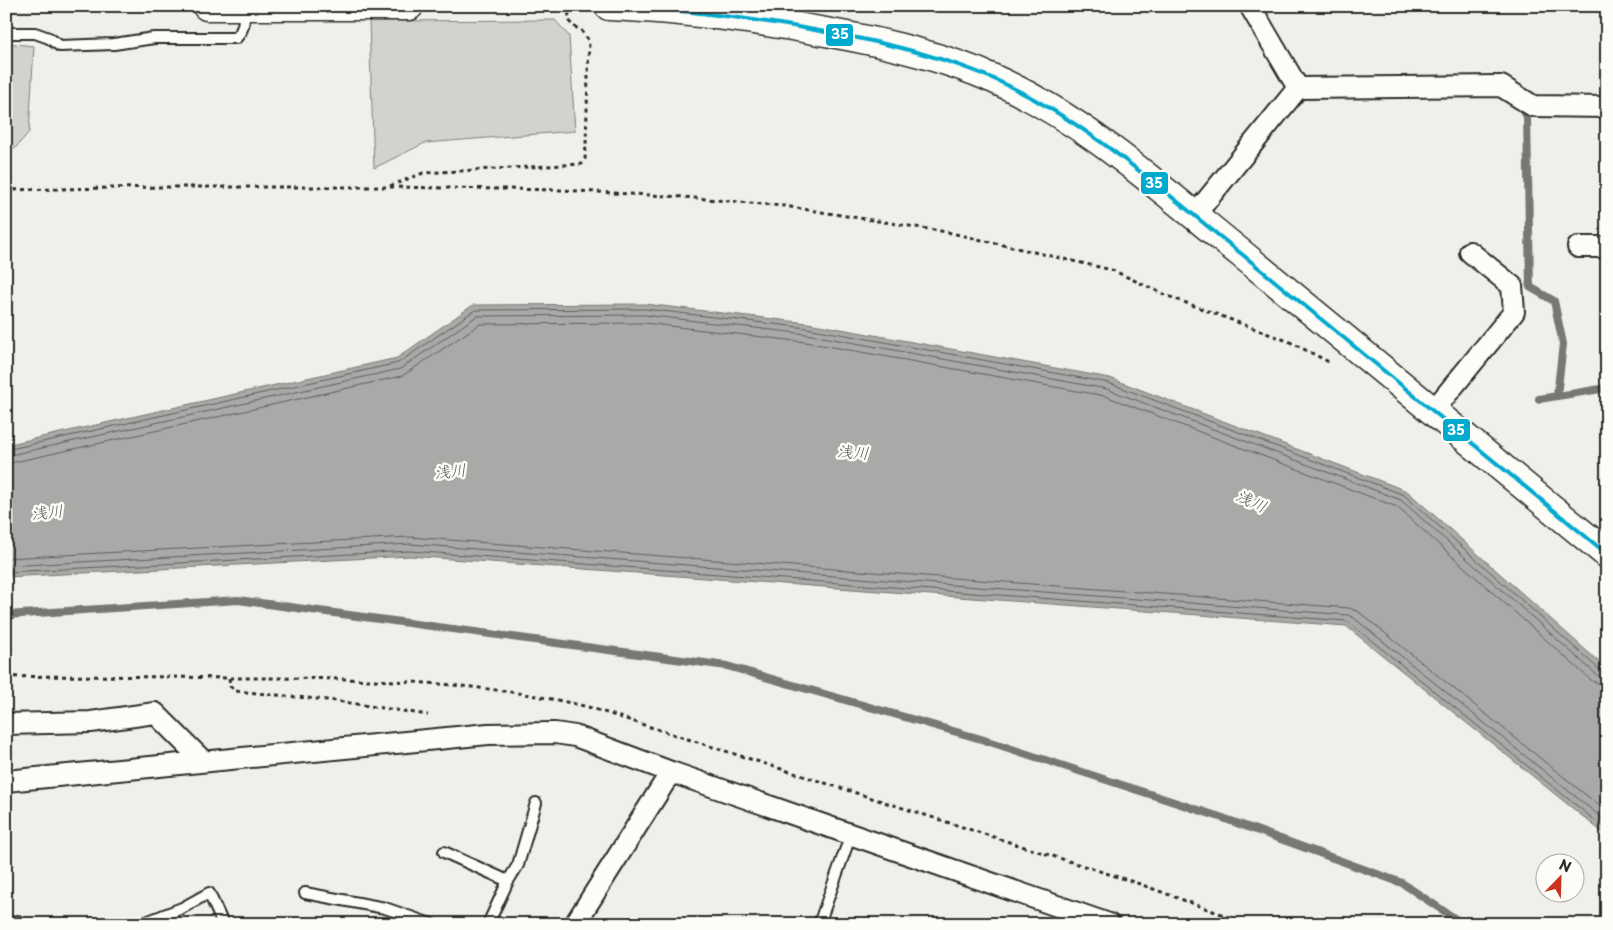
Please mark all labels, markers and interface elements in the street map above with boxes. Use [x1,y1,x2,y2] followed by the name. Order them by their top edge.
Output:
[825,23,854,47] line badge: 35
[831,23,849,44] text: 35
[1140,171,1169,195] line badge: 35
[1145,172,1163,193] text: 35
[1442,418,1471,442] line badge: 35
[1447,419,1465,440] text: 35
[836,438,870,464] water label: 浅川
[433,456,467,484] water label: 浅川
[1232,482,1272,518] water label: 浅川
[30,497,64,525] water label: 浅川
[1536,852,1586,902] north arrow
[1556,854,1574,877] text: N

